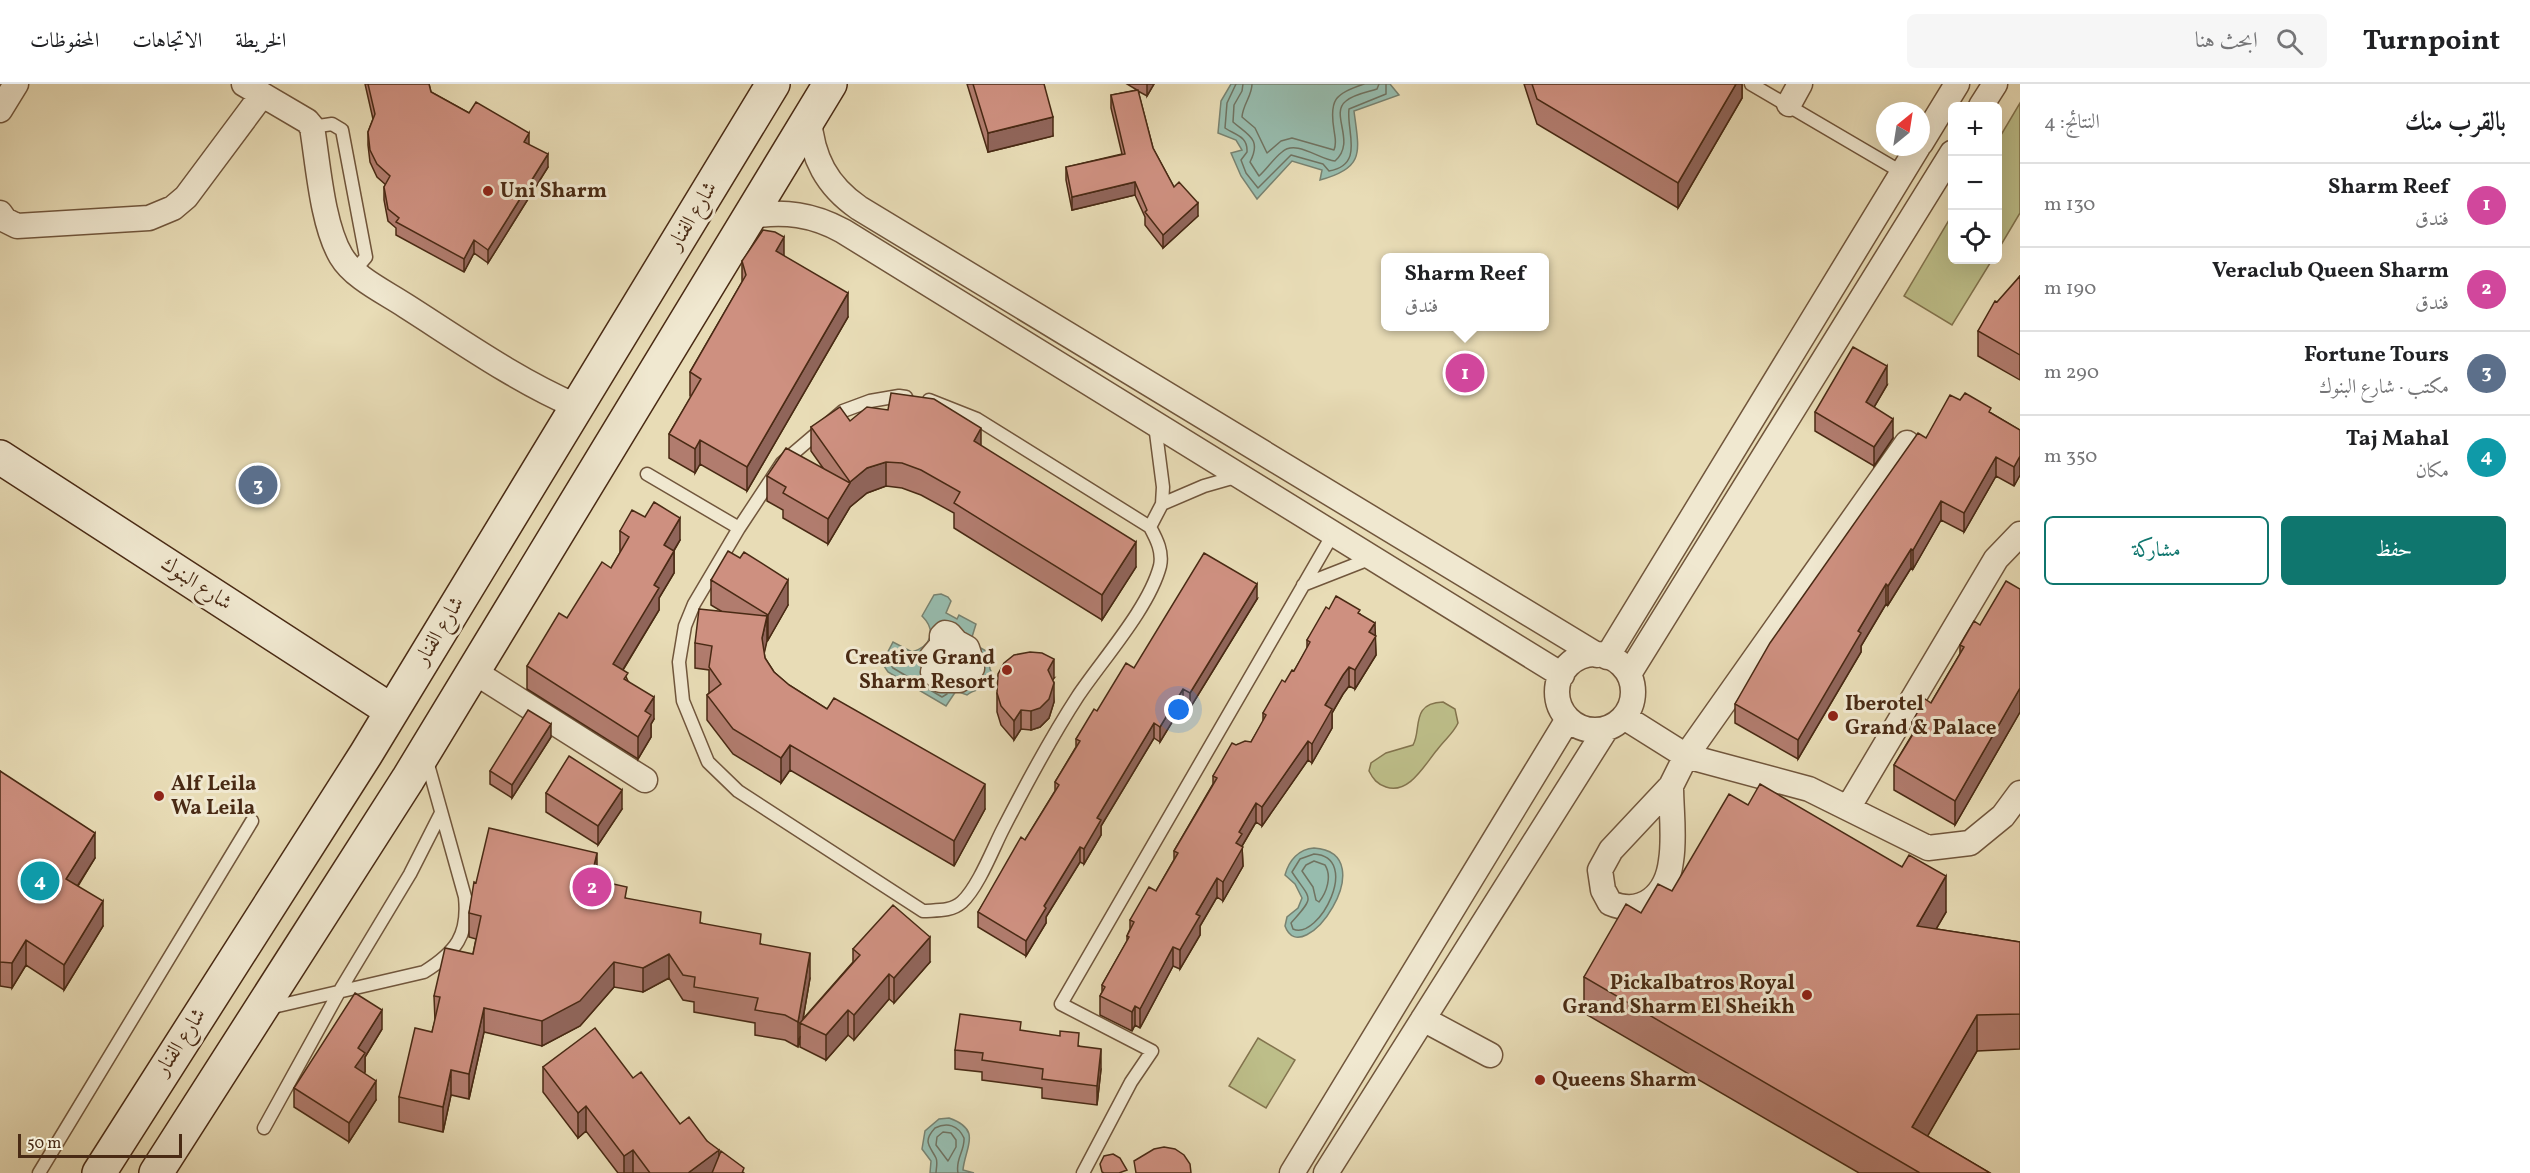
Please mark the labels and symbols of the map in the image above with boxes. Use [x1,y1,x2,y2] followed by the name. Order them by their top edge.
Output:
[1876,102,1930,156] north arrow
[660,176,726,258] street label: شارع الفنار
[500,177,607,206] place label: Uni Sharm
[481,184,495,198] marker: Uni Sharm
[1446,350,1484,396] pin: 1
[238,462,278,508] pin: 3
[153,550,238,620] street label: شارع البنوك
[407,591,473,673] street label: شارع الفنار
[845,644,995,697] place label: Creative Grand Sharm Resort
[1000,663,1014,677] marker: Creative Grand Sharm Resort
[1845,690,1996,743] place label: Iberotel Grand & Palace
[1164,695,1193,724] your location
[1826,709,1840,723] marker: Iberotel Grand & Palace
[171,770,257,823] place label: Alf Leila Wa Leila
[152,789,166,803] marker: Alf Leila Wa Leila
[20,858,60,904] pin: 4
[572,864,612,910] pin: 2
[1563,969,1795,1022] place label: Pickalbatros Royal Grand Sharm El Sheikh
[1800,988,1814,1002] marker: Pickalbatros Royal Grand Sharm El Sheikh
[147,1003,215,1084] street label: شارع الفنار
[1552,1066,1697,1095] place label: Queens Sharm
[1533,1073,1547,1087] marker: Queens Sharm
[18,1131,182,1158] scale bar

